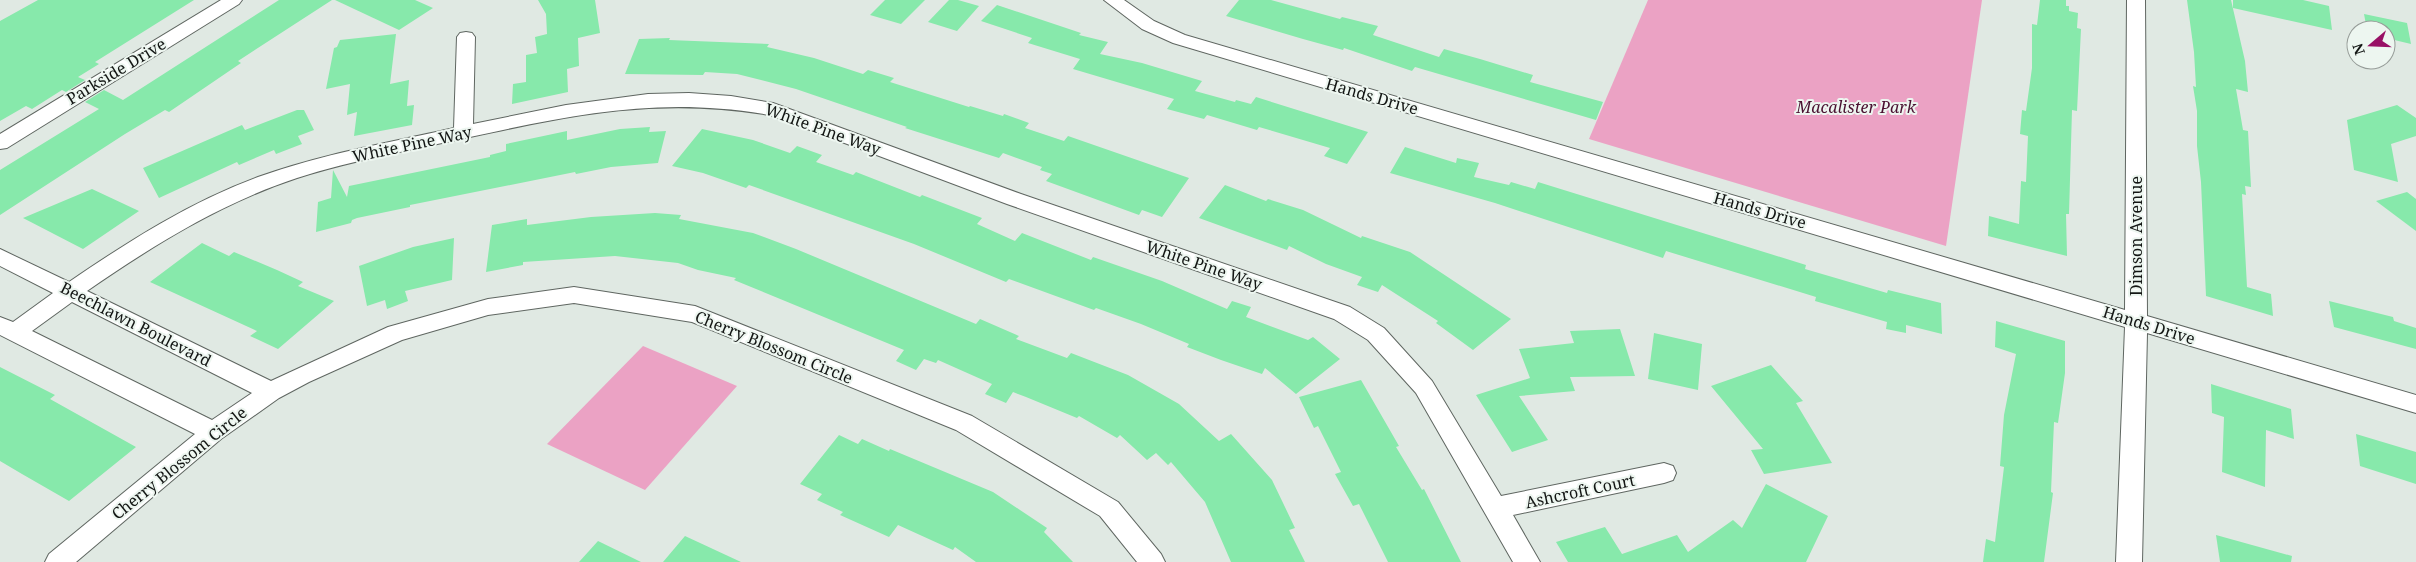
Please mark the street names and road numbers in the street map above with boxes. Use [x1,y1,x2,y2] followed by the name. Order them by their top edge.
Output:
[62,33,170,109] street label: Parkside Drive
[1323,72,1421,120] street label: Hands Drive
[762,98,885,160] street label: White Pine Way
[350,120,475,167] street label: White Pine Way
[2125,176,2147,296] street label: Dimson Avenue
[1711,186,1809,234] street label: Hands Drive
[1143,235,1266,296] street label: White Pine Way
[57,276,215,372] street label: Beechlawn Boulevard
[2100,301,2198,349] street label: Hands Drive
[692,305,856,389] street label: Cherry Blossom Circle
[107,401,251,525] street label: Cherry Blossom Circle
[1523,469,1637,513] street label: Ashcroft Court

